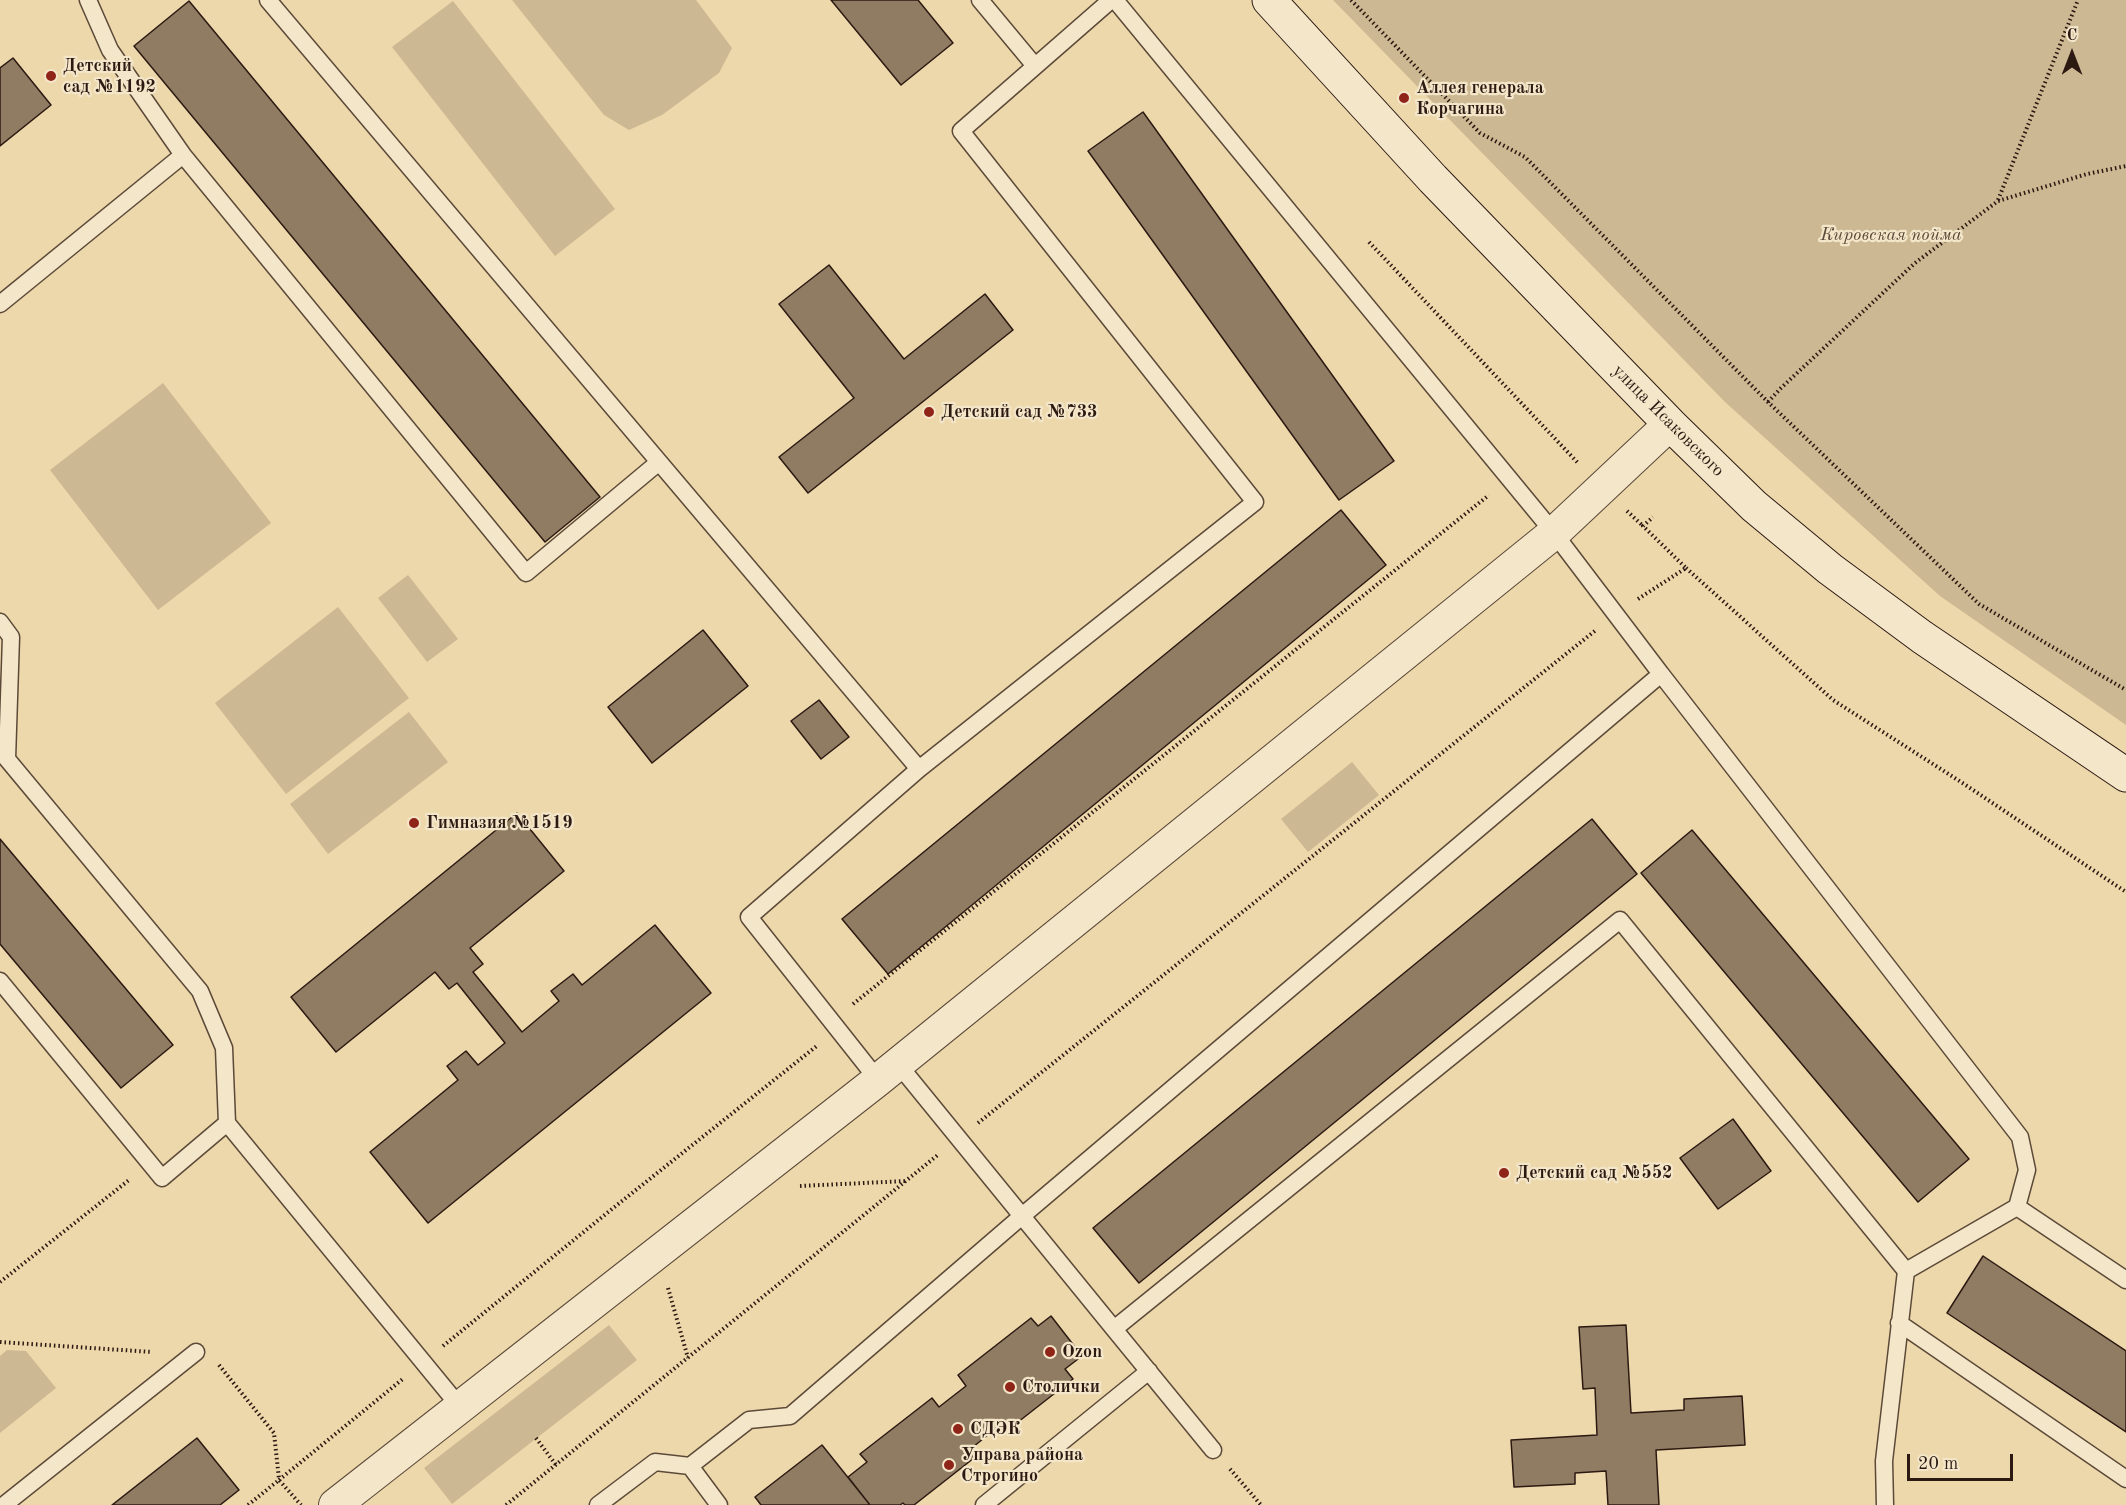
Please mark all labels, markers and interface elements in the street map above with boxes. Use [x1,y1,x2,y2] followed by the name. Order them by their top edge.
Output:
[2042,24,2102,84] north arrow
[2067,28,2077,44] text: С
[63,55,156,98] place label: Детский сад №1192
[44,69,58,83] marker: Детский сад №1192
[1416,77,1544,119] place label: Аллея генерала Корчагина
[1397,91,1411,105] marker: Аллея генерала Корчагина
[1820,224,1962,246] park label: Кировская пойма
[1607,360,1729,482] street label: улица Исаковского
[941,401,1098,423] place label: Детский сад №733
[922,405,936,419] marker: Детский сад №733
[426,812,573,834] place label: Гимназия №1519
[407,816,421,830] marker: Гимназия №1519
[1516,1162,1673,1184] place label: Детский сад №552
[1497,1166,1511,1180] marker: Детский сад №552
[1062,1341,1102,1363] place label: Ozon
[1043,1345,1057,1359] marker: Ozon
[1022,1376,1100,1398] place label: Столички
[1003,1380,1017,1394] marker: Столички
[970,1418,1020,1440] place label: СДЭК
[951,1422,965,1436] marker: СДЭК
[1910,1442,2016,1480] scale bar
[961,1444,1083,1486] place label: Управа района Строгино
[1918,1455,1958,1473] text: 20 m
[942,1458,956,1472] marker: Управа района Строгино

